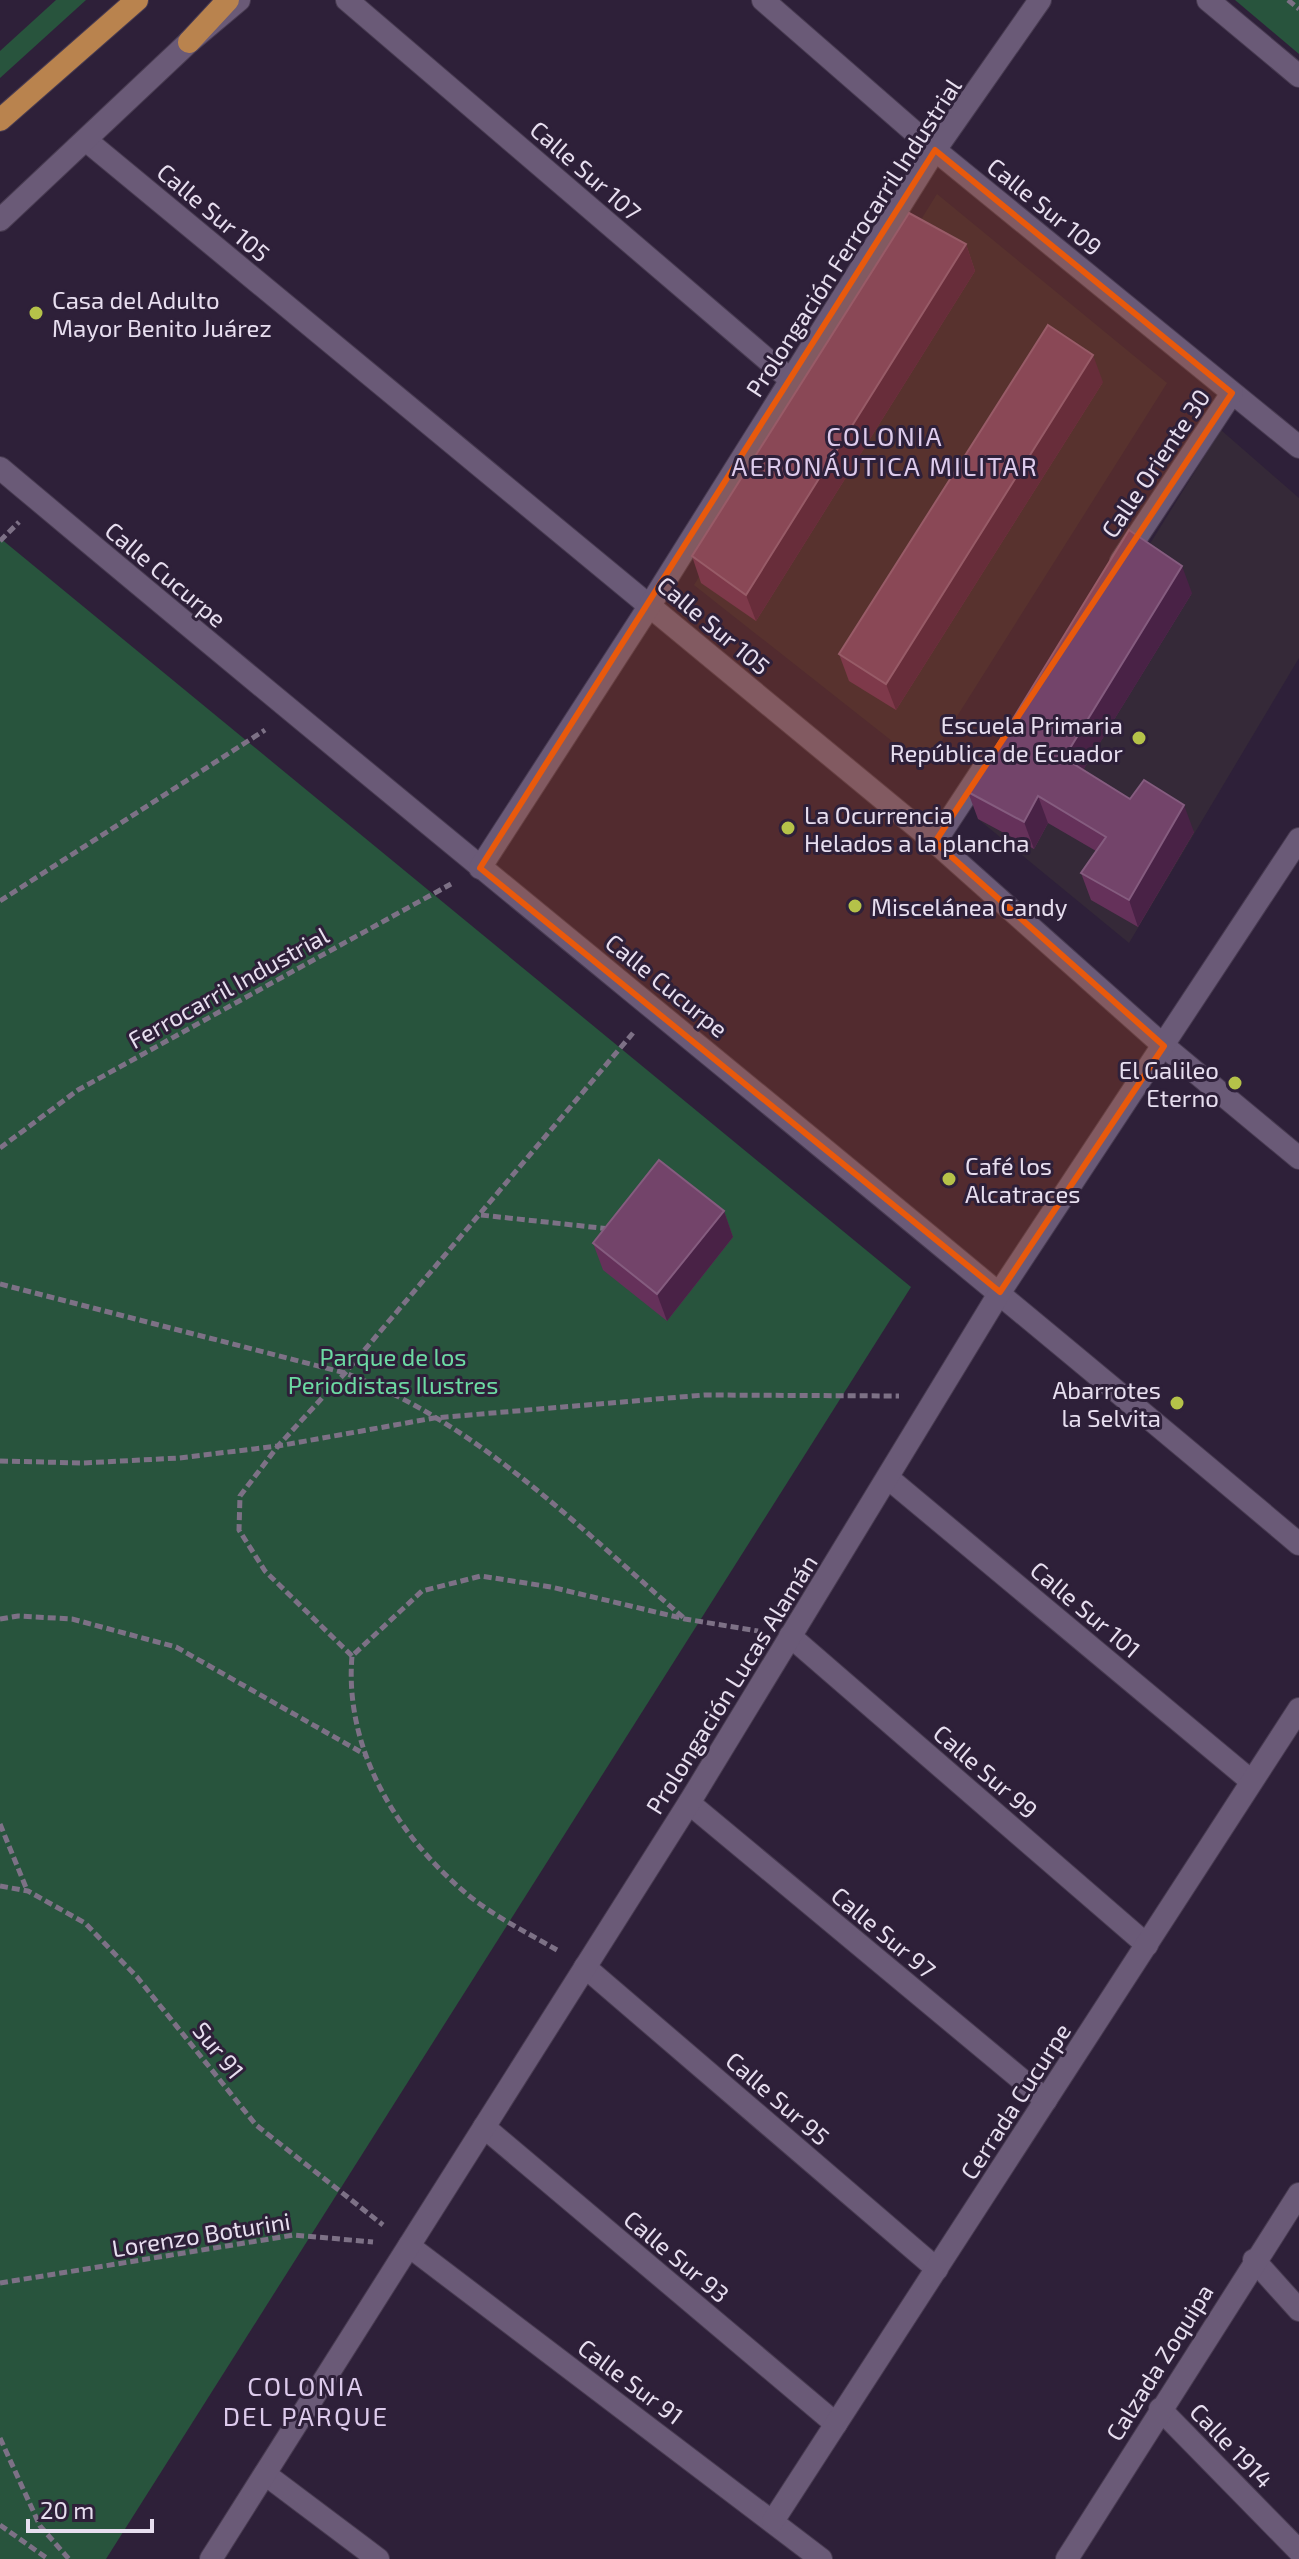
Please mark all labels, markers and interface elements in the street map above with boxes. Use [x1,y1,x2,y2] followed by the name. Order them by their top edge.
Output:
[739,72,967,402] street label: Prolongación Ferrocarril Industrial
[525,114,647,226] street label: Calle Sur 107
[982,151,1108,261] street label: Calle Sur 109
[152,157,276,267] street label: Calle Sur 105
[52,285,272,342] place label: Casa del Adulto Mayor Benito Juárez
[27,304,45,322] marker: Casa del Adulto Mayor Benito Juárez
[1095,383,1215,543] street label: Calle Oriente 30
[731,420,1039,481] district label: COLONIA AERONÁUTICA MILITAR
[100,515,232,633] street label: Calle Cucurpe
[652,570,776,680] street label: Calle Sur 105
[890,710,1123,767] place label: Escuela Primaria República de Ecuador
[1130,729,1148,747] marker: Escuela Primaria República de Ecuador
[804,800,1029,857] place label: La Ocurrencia Helados a la plancha
[779,819,797,837] marker: La Ocurrencia Helados a la plancha
[871,892,1068,921] place label: Miscelánea Candy
[846,897,864,915] marker: Miscelánea Candy
[123,920,333,1054] street label: Ferrocarril Industrial
[600,927,734,1043] street label: Calle Cucurpe
[1119,1055,1219,1112] place label: El Galileo Eterno
[1226,1074,1244,1092] marker: El Galileo Eterno
[965,1151,1081,1208] place label: Café los Alcatraces
[940,1170,958,1188] marker: Café los Alcatraces
[288,1342,498,1399] park label: Parque de los Periodistas Ilustres
[1052,1375,1161,1432] place label: Abarrotes la Selvita
[1168,1394,1186,1412] marker: Abarrotes la Selvita
[639,1549,823,1819] street label: Prolongación Lucas Alamán
[1025,1555,1147,1663] street label: Calle Sur 101
[928,1718,1044,1824] street label: Calle Sur 99
[826,1880,942,1984] street label: Calle Sur 97
[187,2016,251,2084] street label: Sur 91
[954,2017,1076,2185] street label: Cerrada Cucurpe
[720,2045,836,2151] street label: Calle Sur 95
[619,2204,735,2308] street label: Calle Sur 93
[110,2206,292,2262] street label: Lorenzo Boturini
[1099,2278,1219,2446] street label: Calzada Zoquipa
[573,2332,689,2430] street label: Calle Sur 91
[223,2370,389,2431] district label: COLONIA DEL PARQUE
[1184,2396,1280,2494] street label: Calle 1914
[28,2483,152,2533] scale bar
[40,2495,94,2524] text: 20 m

